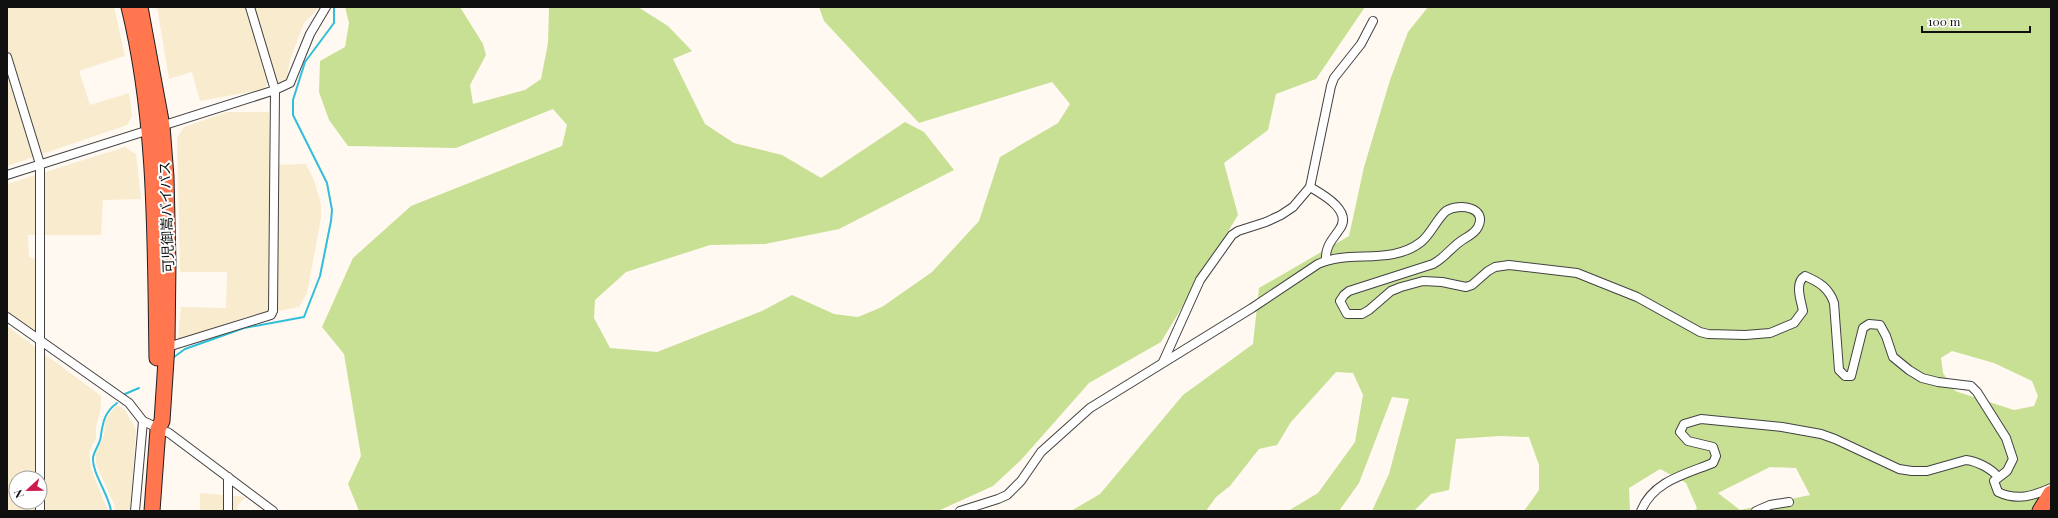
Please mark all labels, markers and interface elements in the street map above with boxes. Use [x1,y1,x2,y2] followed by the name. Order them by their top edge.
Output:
[1922,8,2030,34] scale bar
[1928,13,1961,29] text: 100 m
[155,161,177,273] street label: 可児御嵩バイパス
[8,470,48,510] north arrow
[10,487,27,500] text: N

